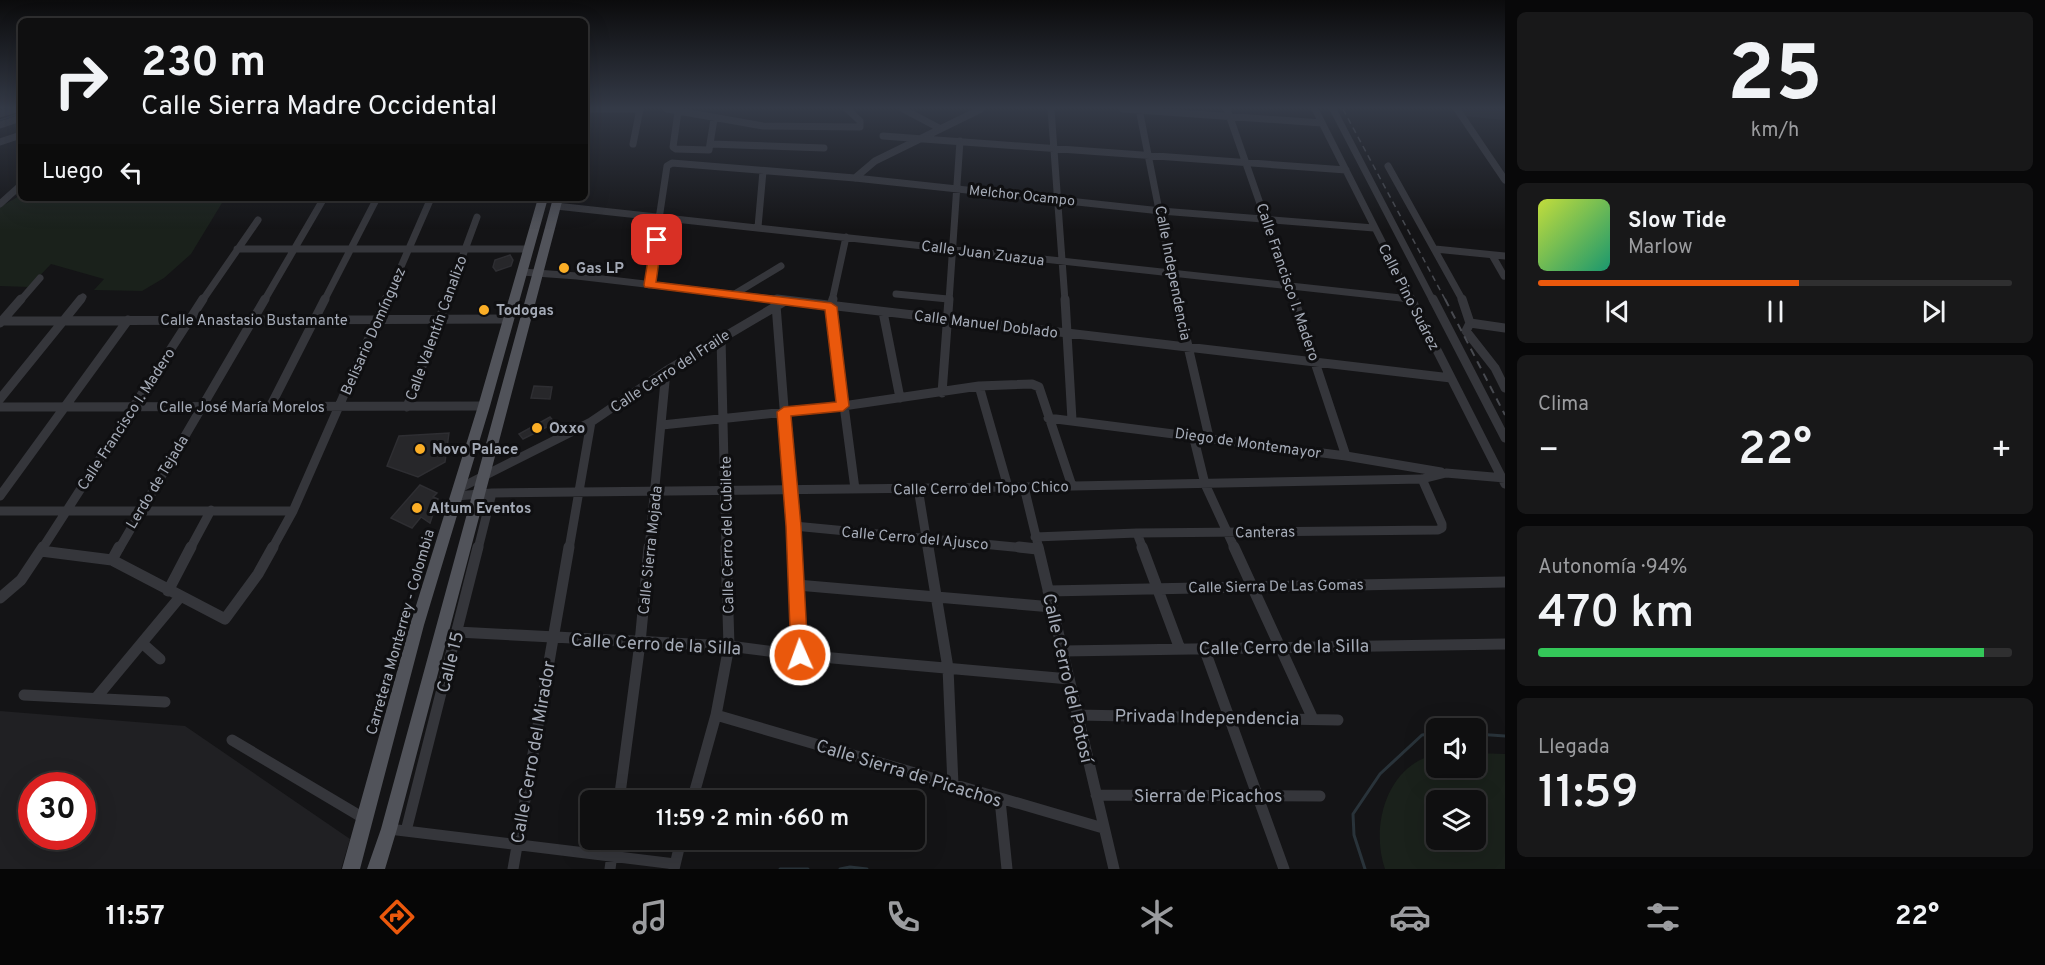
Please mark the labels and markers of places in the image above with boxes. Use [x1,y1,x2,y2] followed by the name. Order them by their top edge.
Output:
[631,214,682,265] pin
[576,260,624,279] place label: Gas LP
[557,261,571,275] marker: Gas LP
[496,302,554,321] place label: Todogas
[477,303,491,317] marker: Todogas
[549,420,585,439] place label: Oxxo
[530,421,544,435] marker: Oxxo
[432,441,518,460] place label: Novo Palace
[413,442,427,456] marker: Novo Palace
[429,500,531,519] place label: Altum Eventos
[410,501,424,515] marker: Altum Eventos

